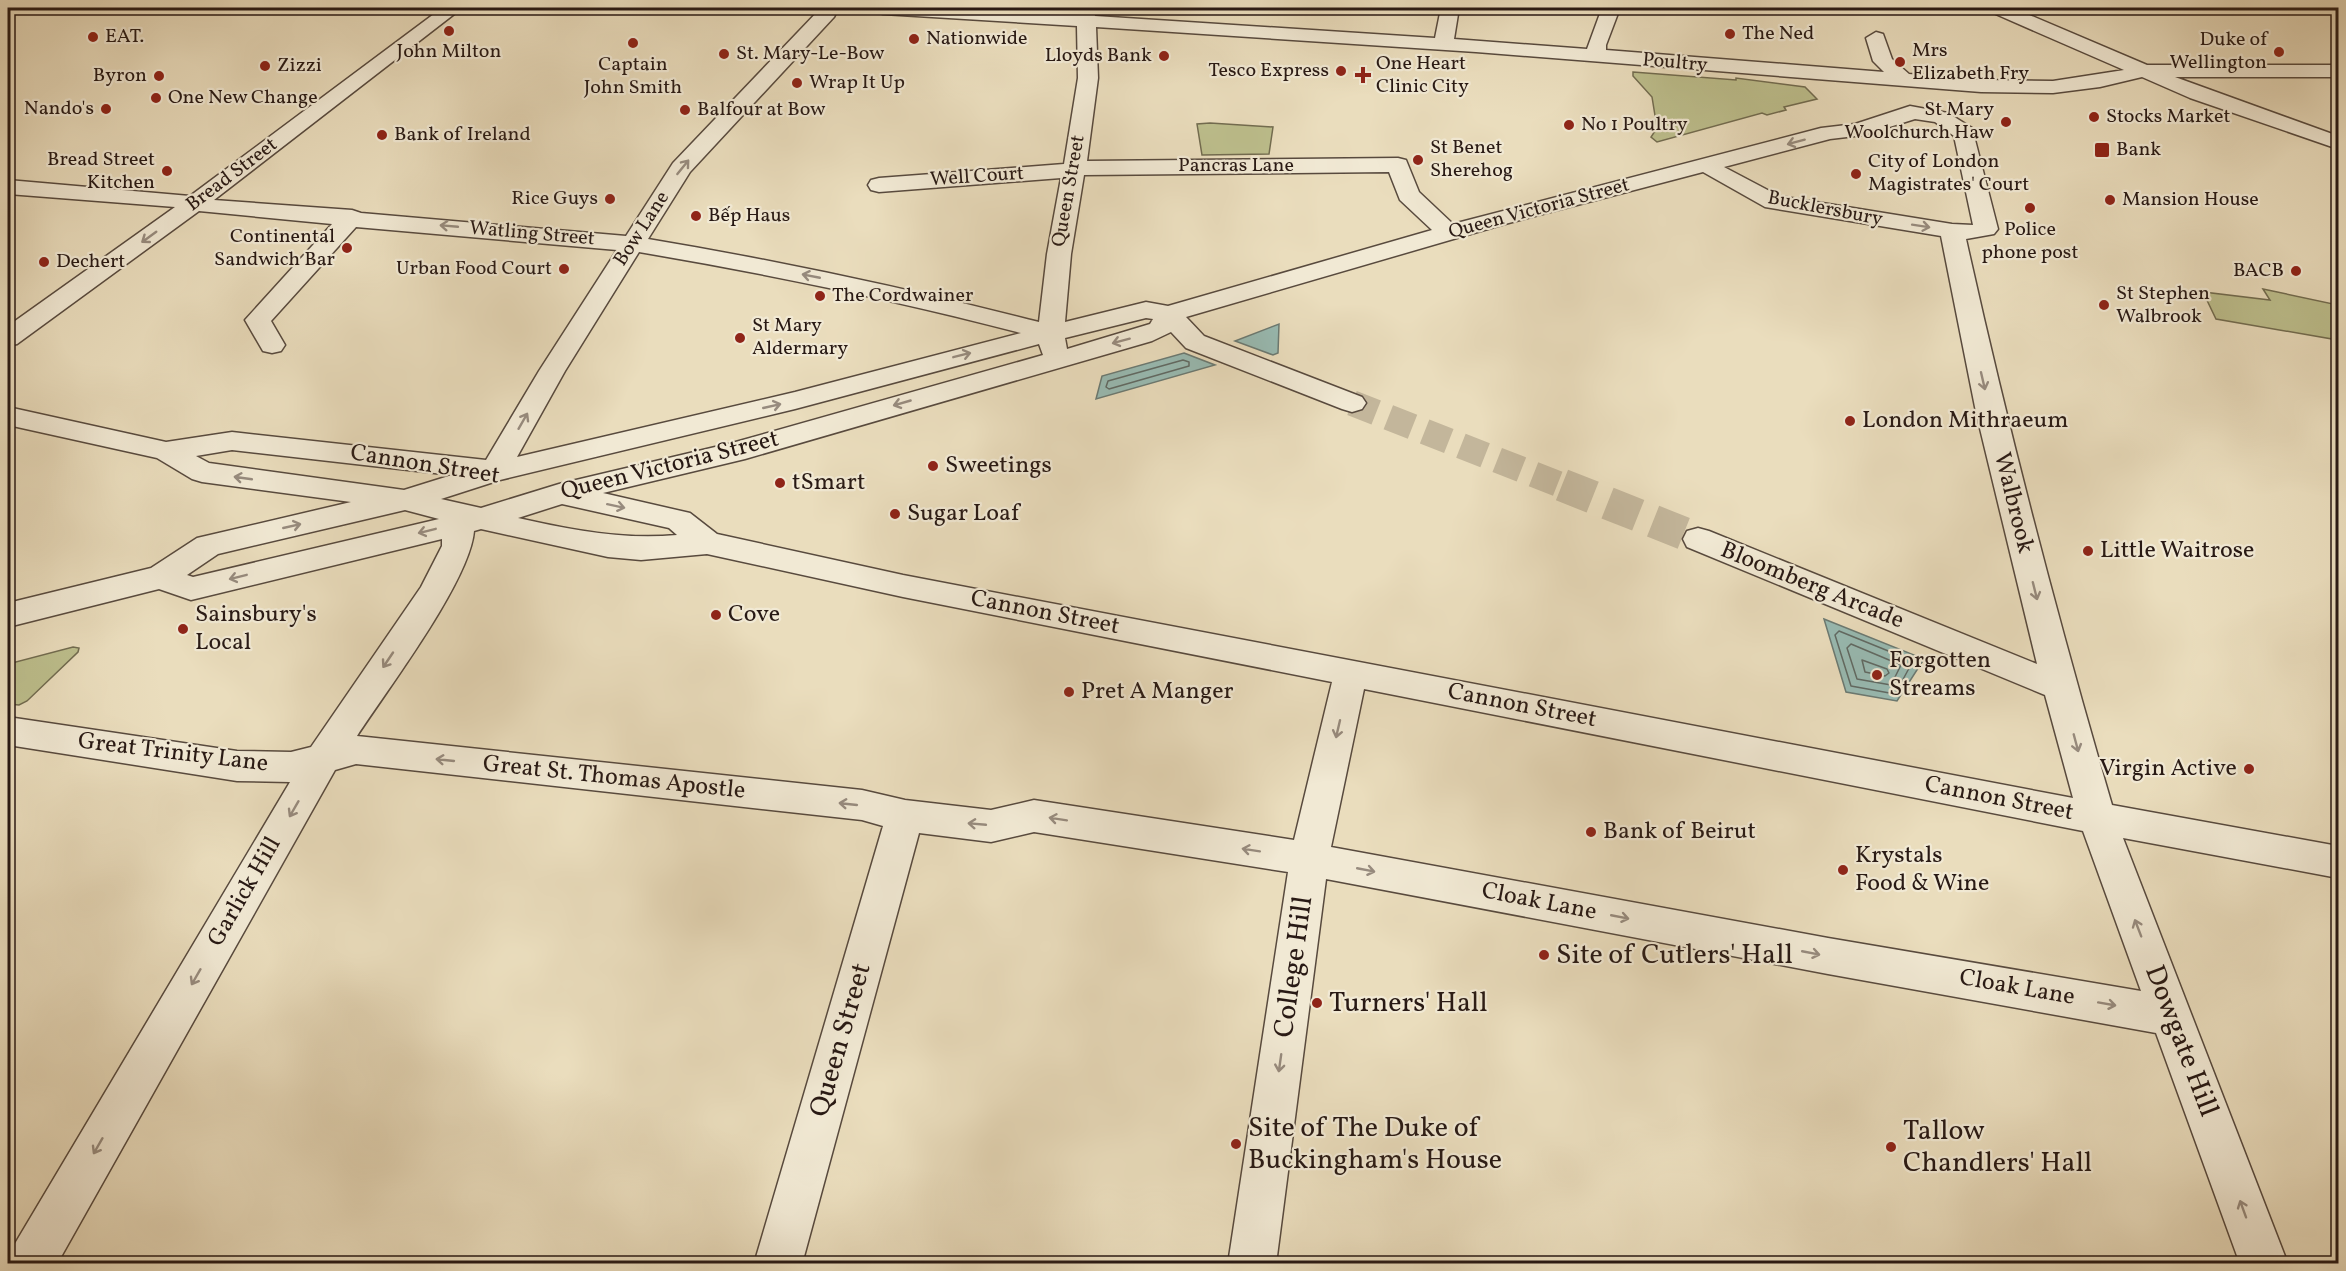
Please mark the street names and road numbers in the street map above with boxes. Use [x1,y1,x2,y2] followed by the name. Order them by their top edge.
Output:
[1641,46,1709,80] street label: Poultry
[180,131,284,219] street label: Bread Street
[1045,133,1093,249] street label: Queen Street
[1178,152,1294,180] street label: Pancras Lane
[929,160,1025,194] street label: Well Court
[1445,171,1633,247] street label: Queen Victoria Street
[1765,184,1885,234] street label: Bucklersbury
[607,186,677,272] street label: Bow Lane
[468,215,596,253] street label: Watling Street
[558,422,782,510] street label: Queen Victoria Street
[348,436,502,494] street label: Cannon Street
[1984,449,2042,557] street label: Walbrook
[1715,534,1909,638] street label: Bloomberg Arcade
[968,582,1122,644] street label: Cannon Street
[1445,675,1599,737] street label: Cannon Street
[76,724,270,782] street label: Great Trinity Lane
[481,747,747,809] street label: Great St. Thomas Apostle
[1922,768,2076,830] street label: Cannon Street
[200,831,290,953] street label: Garlick Hill
[1479,874,1599,930] street label: Cloak Lane
[1265,894,1323,1040] street label: College Hill
[800,958,882,1122] street label: Queen Street
[2134,960,2228,1122] street label: Dowgate Hill
[1957,961,2077,1015] street label: Cloak Lane

